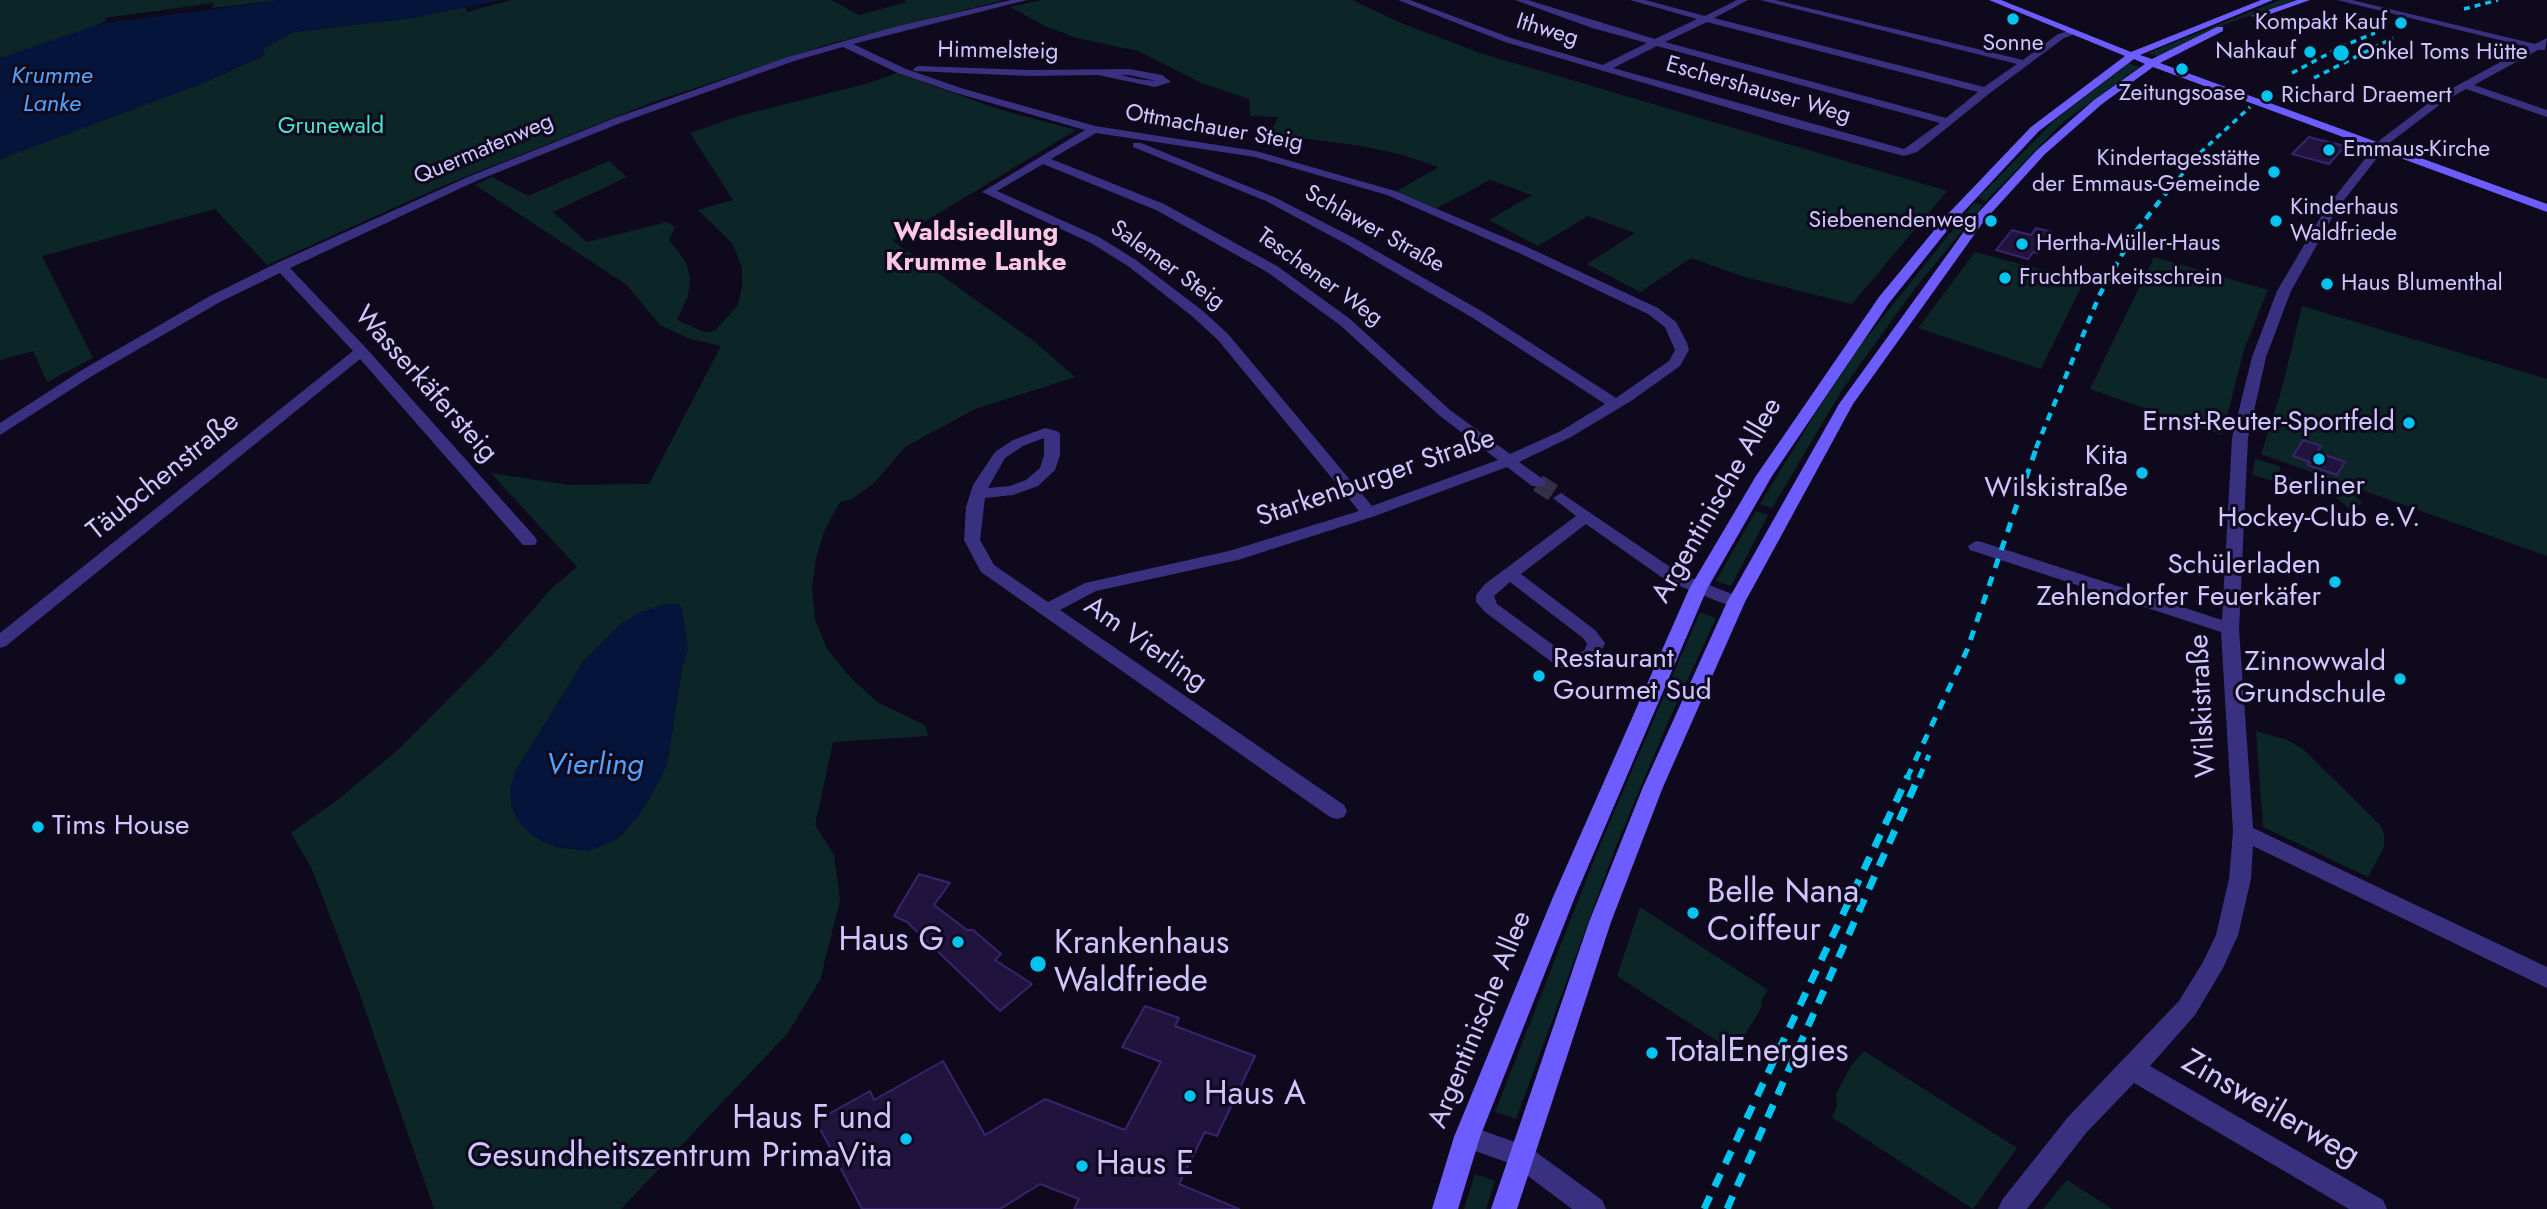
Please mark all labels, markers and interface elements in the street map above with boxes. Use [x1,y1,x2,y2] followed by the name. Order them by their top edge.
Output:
[1513,9,1581,53] street label: Ithweg
[2255,9,2387,37] place label: Kompakt Kauf
[2005,11,2021,27] marker: Sonne
[2393,15,2409,31] marker: Kompakt Kauf
[1982,30,2044,58] place label: Sonne
[937,37,1059,67] street label: Himmelsteig
[2215,38,2296,66] place label: Nahkauf
[2357,39,2528,67] place label: Onkel Toms Hütte
[2331,43,2351,63] marker: Onkel Toms Hütte
[2302,44,2318,60] marker: Nahkauf
[1662,51,1854,131] street label: Eschershauser Weg
[2174,61,2190,77] marker: Zeitungsoase
[11,63,93,119] water label: Krumme Lanke
[2119,80,2245,108] place label: Zeitungsoase
[2281,82,2452,110] place label: Richard Draemert
[2259,88,2275,104] marker: Richard Draemert
[1123,100,1305,158] street label: Ottmachauer Steig
[410,108,558,192] street label: Quermatenweg
[278,113,384,141] park label: Grunewald
[2343,136,2490,164] place label: Emmaus-Kirche
[2321,142,2337,158] marker: Emmaus-Kirche
[2032,145,2260,199] place label: Kindertagesstätte der Emmaus-Gemeinde
[2266,164,2282,180] marker: Kindertagesstätte der Emmaus-Gemeinde
[1299,180,1449,280] street label: Schlawer Straße
[2290,194,2398,248] place label: Kinderhaus Waldfriede
[1808,207,1977,235] place label: Siebenendenweg
[1983,213,1999,229] marker: Siebenendenweg
[2268,213,2284,229] marker: Kinderhaus Waldfriede
[1105,215,1229,317] street label: Salemer Steig
[885,218,1067,280] district label: Waldsiedlung Krumme Lanke
[1251,223,1387,333] street label: Teschener Weg
[2036,230,2220,258] place label: Hertha-Müller-Haus
[2014,236,2030,252] marker: Hertha-Müller-Haus
[2019,264,2223,292] place label: Fruchtbarkeitsschrein
[1997,270,2013,286] marker: Fruchtbarkeitsschrein
[2341,270,2503,298] place label: Haus Blumenthal
[2319,276,2335,292] marker: Haus Blumenthal
[346,300,504,470] street label: Wasserkäfersteig
[1646,393,1790,609] street label: Argentinische Allee
[81,405,247,549] street label: Täubchenstraße
[2142,406,2395,440] place label: Ernst-Reuter-Sportfeld
[2401,415,2417,431] marker: Ernst-Reuter-Sportfeld
[1252,422,1500,536] street label: Starkenburger Straße
[1984,440,2128,506] place label: Kita Wilskistraße
[2311,451,2327,467] marker: Berliner Hockey-Club e.V.
[2134,465,2150,481] marker: Kita Wilskistraße
[2218,470,2420,536] place label: Berliner Hockey-Club e.V.
[2036,549,2321,615] place label: Schülerladen Zehlendorfer Feuerkäfer
[2327,574,2343,590] marker: Schülerladen Zehlendorfer Feuerkäfer
[1077,590,1213,700] street label: Am Vierling
[2183,633,2225,779] street label: Wilskistraße
[1553,643,1712,709] place label: Restaurant Gourmet Sud
[2234,646,2386,712] place label: Zinnowwald Grundschule
[1531,668,1547,684] marker: Restaurant Gourmet Sud
[2392,671,2408,687] marker: Zinnowwald Grundschule
[546,749,644,785] water label: Vierling
[52,810,190,844] place label: Tims House
[30,819,46,835] marker: Tims House
[1707,874,1859,952] place label: Belle Nana Coiffeur
[1685,905,1701,921] marker: Belle Nana Coiffeur
[1422,907,1540,1133] street label: Argentinische Allee
[838,922,944,962] place label: Haus G
[1054,925,1229,1003] place label: Krankenhaus Waldfriede
[950,934,966,950] marker: Haus G
[1028,954,1048,974] marker: Krankenhaus Waldfriede
[1666,1033,1848,1073] place label: TotalEnergies
[2174,1043,2366,1177] street label: Zinsweilerweg
[1644,1045,1660,1061] marker: TotalEnergies
[1204,1076,1306,1116] place label: Haus A
[1182,1088,1198,1104] marker: Haus A
[467,1100,892,1178] place label: Haus F und Gesundheitszentrum PrimaVita
[898,1131,914,1147] marker: Haus F und Gesundheitszentrum PrimaVita
[1096,1146,1194,1186] place label: Haus E
[1074,1158,1090,1174] marker: Haus E

